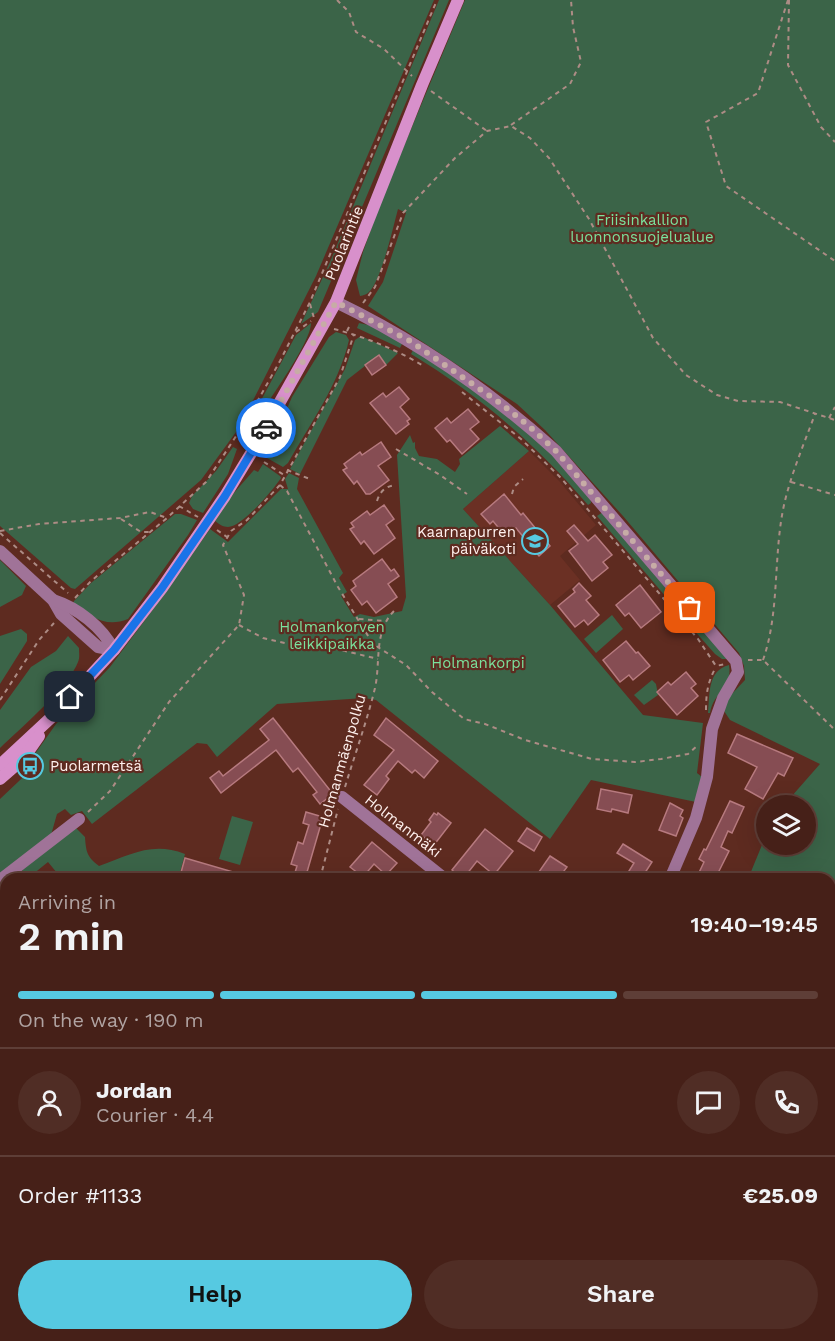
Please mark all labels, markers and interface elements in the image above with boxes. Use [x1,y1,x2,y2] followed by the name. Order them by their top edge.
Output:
[321,203,367,283] street label: Puolarintie
[570,211,714,246] park label: Friisinkallion luonnonsuojelualue
[236,398,296,458] courier
[250,412,283,445] icon: car
[417,523,516,558] place label: Kaarnapurren päiväkoti
[520,526,550,556] school or university icon: Kaarnapurren päiväkoti
[664,582,715,633] pin
[673,591,706,624] icon: bag
[279,618,385,653] park label: Holmankorven leikkipaikka
[431,654,525,672] park label: Holmankorpi
[44,671,95,722] pin
[53,680,86,713] icon: home
[314,692,370,830] street label: Holmanmäenpolku
[15,751,45,781] bus stop icon: Puolarmetsä
[50,757,143,775] place label: Puolarmetsä
[361,791,445,861] street label: Holmanmäki
[756,795,816,855] map controls
[756,795,816,855] button: layers
[18,890,116,914] text: Arriving in
[691,912,818,937] text: 19:40–19:45
[18,914,125,959] text: 2 min
[18,1008,204,1032] text: On the way · 190 m
[18,1071,81,1134] button: person
[677,1071,740,1134] button: chat
[755,1071,818,1134] button: phone
[96,1078,172,1103] text: Jordan
[96,1103,214,1127] text: Courier · 4.4
[18,1183,142,1208] text: Order #1133
[743,1183,818,1208] text: €25.09
[18,1260,412,1329] button: Help
[424,1260,818,1329] button: Share

